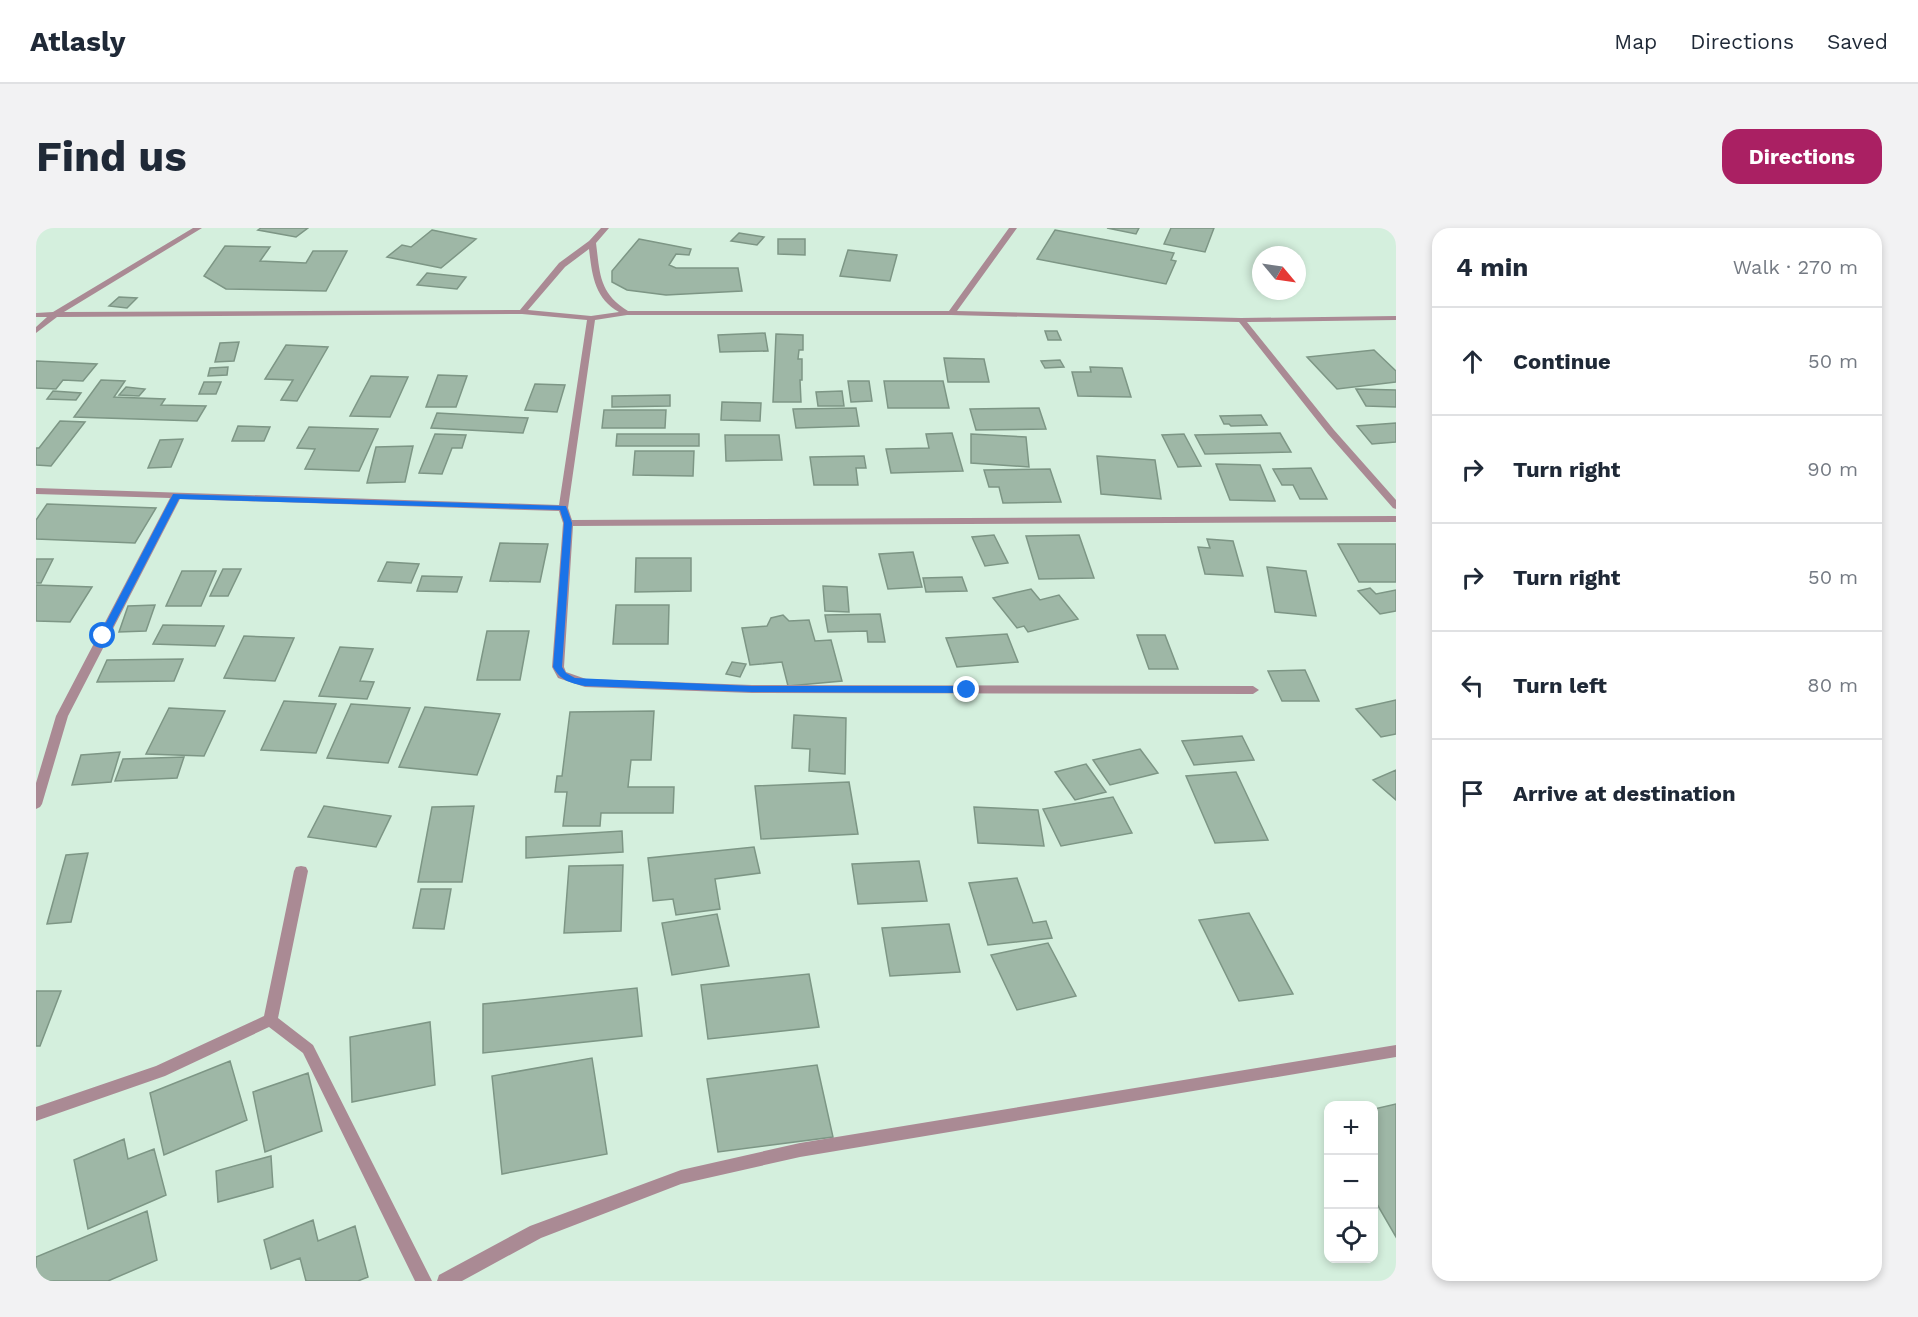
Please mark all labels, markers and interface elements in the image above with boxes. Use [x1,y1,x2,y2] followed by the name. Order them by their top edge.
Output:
[30,25,125,58] text: Atlasly
[1614,29,1657,54] text: Map
[1690,29,1794,54] text: Directions
[1827,29,1888,54] text: Saved
[1722,129,1882,184] button: Directions
[36,132,187,181] text: Find us
[1252,246,1306,300] north arrow
[1456,252,1528,282] text: 4 min
[1733,255,1858,279] text: Walk · 270 m
[1456,345,1489,378] icon: ahead
[1513,349,1611,374] text: Continue
[1808,349,1858,373] text: 50 m
[1456,453,1489,486] icon: right
[1513,457,1620,482] text: Turn right
[1807,457,1858,481] text: 90 m
[1456,561,1489,594] icon: right
[1513,565,1620,590] text: Turn right
[1808,565,1858,589] text: 50 m
[89,622,115,648] route start
[1456,669,1489,702] icon: left
[1513,673,1607,698] text: Turn left
[1807,673,1858,697] text: 80 m
[953,676,979,702] route end
[1456,777,1489,810] icon: arrive
[1513,781,1736,806] text: Arrive at destination
[1324,1101,1378,1263] map controls
[1324,1101,1378,1155] button: +
[1324,1155,1378,1209] button: −
[1324,1209,1378,1263] button: locate

